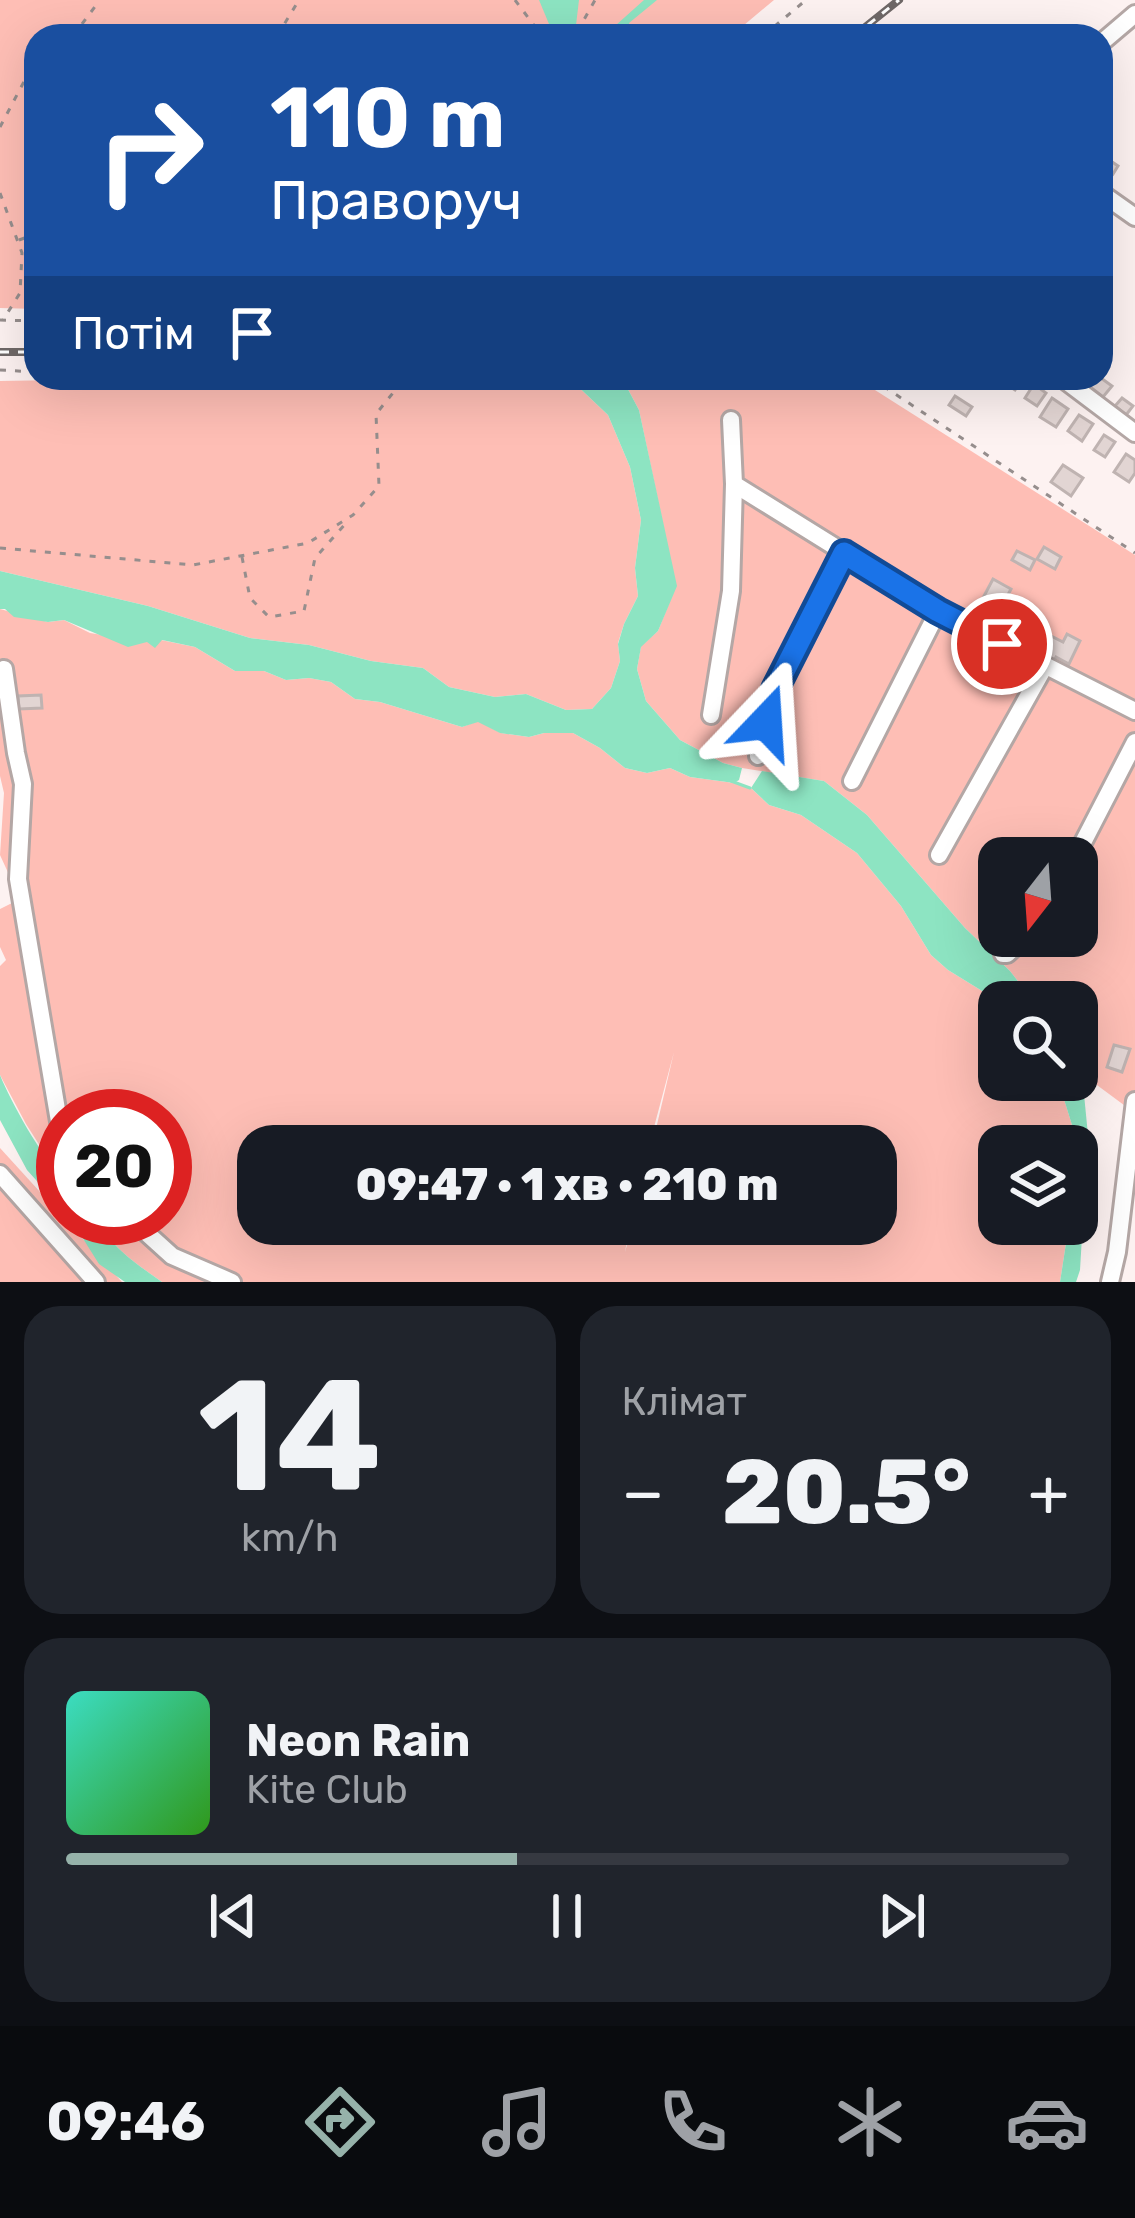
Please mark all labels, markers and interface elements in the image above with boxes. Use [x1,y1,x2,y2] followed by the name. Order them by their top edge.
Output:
[270,68,505,168] text: 110 m
[72,72,228,228] icon: right
[270,169,522,233] text: Праворуч
[219,300,285,366] icon: arrive
[72,307,195,360] text: Потім
[951,593,1053,695] pin
[969,611,1035,677] icon: arrive
[703,659,829,785] position arrow
[978,837,1098,957] north arrow
[978,837,1098,1245] map controls
[978,981,1098,1101] button: search
[36,1089,192,1245] speed limit sign: 20
[978,1125,1098,1245] button: layers
[356,1158,779,1211] text: 09:47 · 1 хв · 210 m
[198,1344,382,1529] text: 14
[622,1379,747,1425] text: Клімат
[722,1439,970,1546] text: 20.5°
[622,1453,664,1532] text: −
[1028,1453,1069,1532] text: +
[241,1515,338,1561] text: km/h
[246,1714,471,1767] text: Neon Rain
[246,1767,408,1813] text: Kite Club
[200,1883,266,1949] icon: previous
[534,1883,600,1949] icon: pause
[869,1883,935,1949] icon: next
[298,2080,382,2164] icon: directions
[475,2080,559,2164] icon: music
[651,2080,735,2164] icon: phone
[828,2080,912,2164] icon: climate
[1005,2080,1089,2164] icon: car
[46,2090,205,2154] text: 09:46

